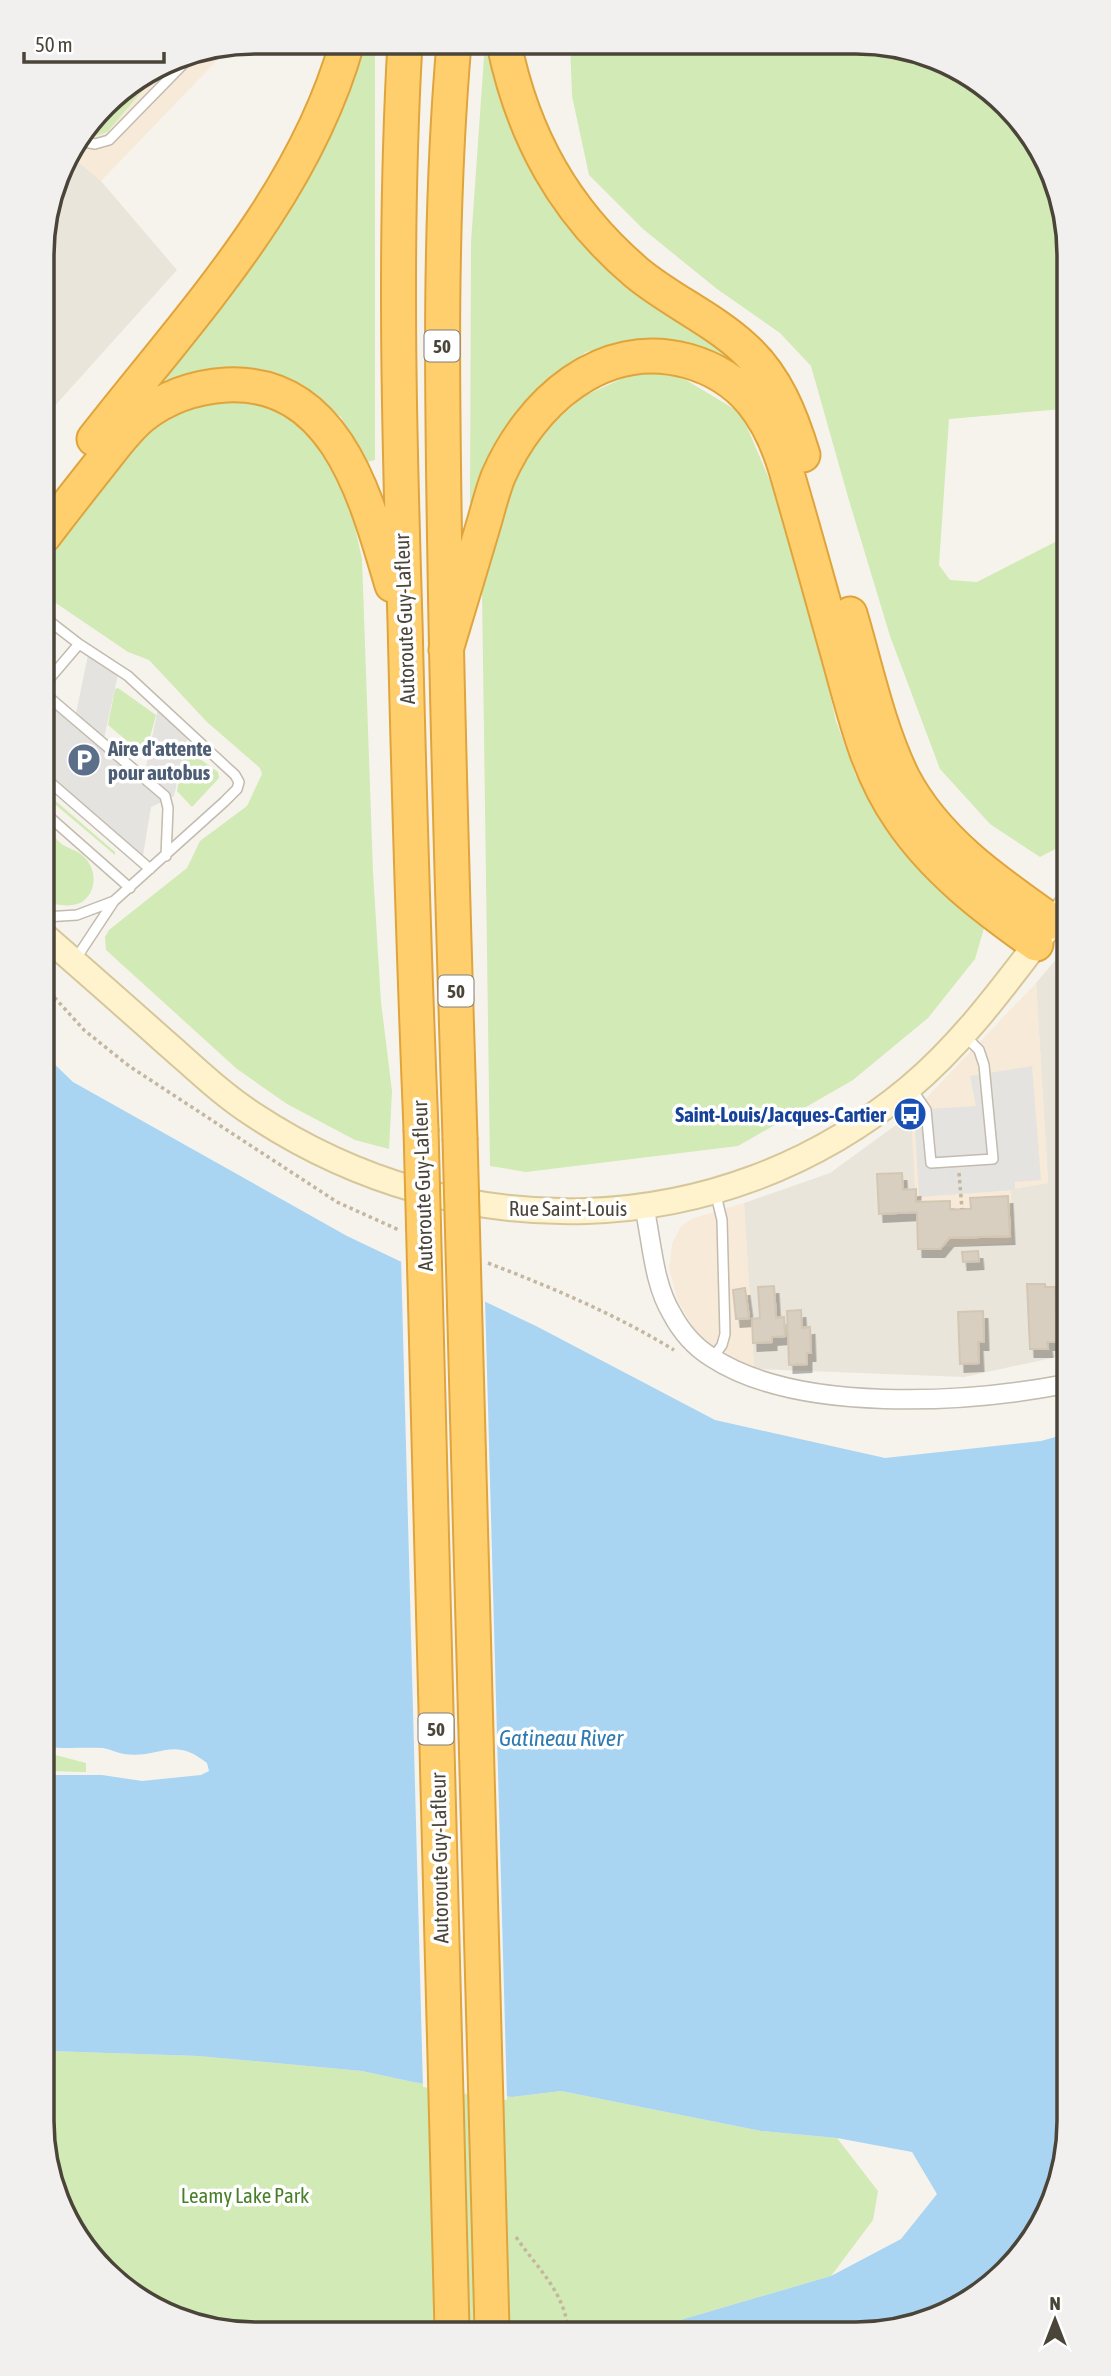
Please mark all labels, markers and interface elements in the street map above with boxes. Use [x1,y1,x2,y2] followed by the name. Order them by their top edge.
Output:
[24,21,164,65] scale bar
[35,32,73,56] text: 50 m
[424,330,460,362] road number: 50
[389,532,419,705] street label: Autoroute Guy-Lafleur
[107,736,212,784] place label: Aire d'attente pour autobus
[65,741,103,779] parking icon: Aire d'attente pour autobus
[438,976,474,1007] road number: 50
[891,1095,929,1133] bus stop icon: Saint-Louis/Jacques-Cartier
[407,1099,437,1272] street label: Autoroute Guy-Lafleur
[675,1102,887,1126] place label: Saint-Louis/Jacques-Cartier
[509,1196,627,1220] street label: Rue Saint-Louis
[418,1714,453,1744] road number: 50
[499,1725,624,1751] water label: Gatineau River
[425,1772,452,1944] street label: Autoroute Guy-Lafleur
[181,2183,309,2207] park label: Leamy Lake Park
[1020,2285,1090,2355] north arrow
[1049,2292,1061,2314] text: N

